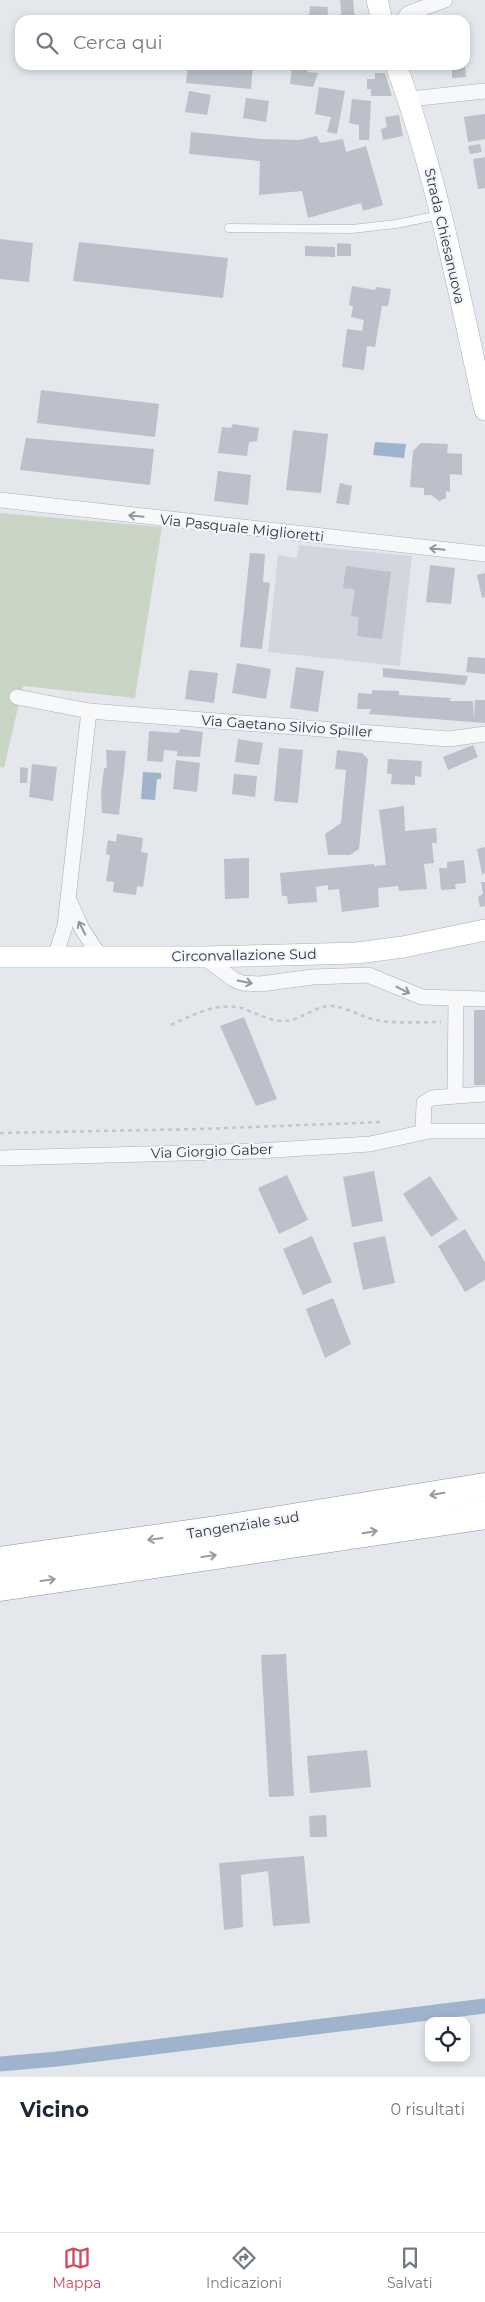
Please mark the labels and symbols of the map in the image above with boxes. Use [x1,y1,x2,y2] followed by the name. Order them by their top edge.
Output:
[421,166,469,306] street label: Strada Chiesanuova
[159,510,325,546] street label: Via Pasquale Miglioretti
[128,511,144,521] one-way arrow
[429,544,445,554] one-way arrow
[201,711,374,741] street label: Via Gaetano Silvio Spiller
[77,921,87,936] one-way arrow
[171,945,317,965] street label: Circonvallazione Sud
[236,977,252,987] one-way arrow
[395,986,410,995] one-way arrow
[150,1140,274,1162] street label: Via Giorgio Gaber
[429,1490,445,1500] one-way arrow
[185,1507,301,1543] street label: Tangenziale sud
[361,1527,377,1537] one-way arrow
[148,1534,164,1544] one-way arrow
[201,1551,217,1561] one-way arrow
[40,1574,56,1584] one-way arrow

